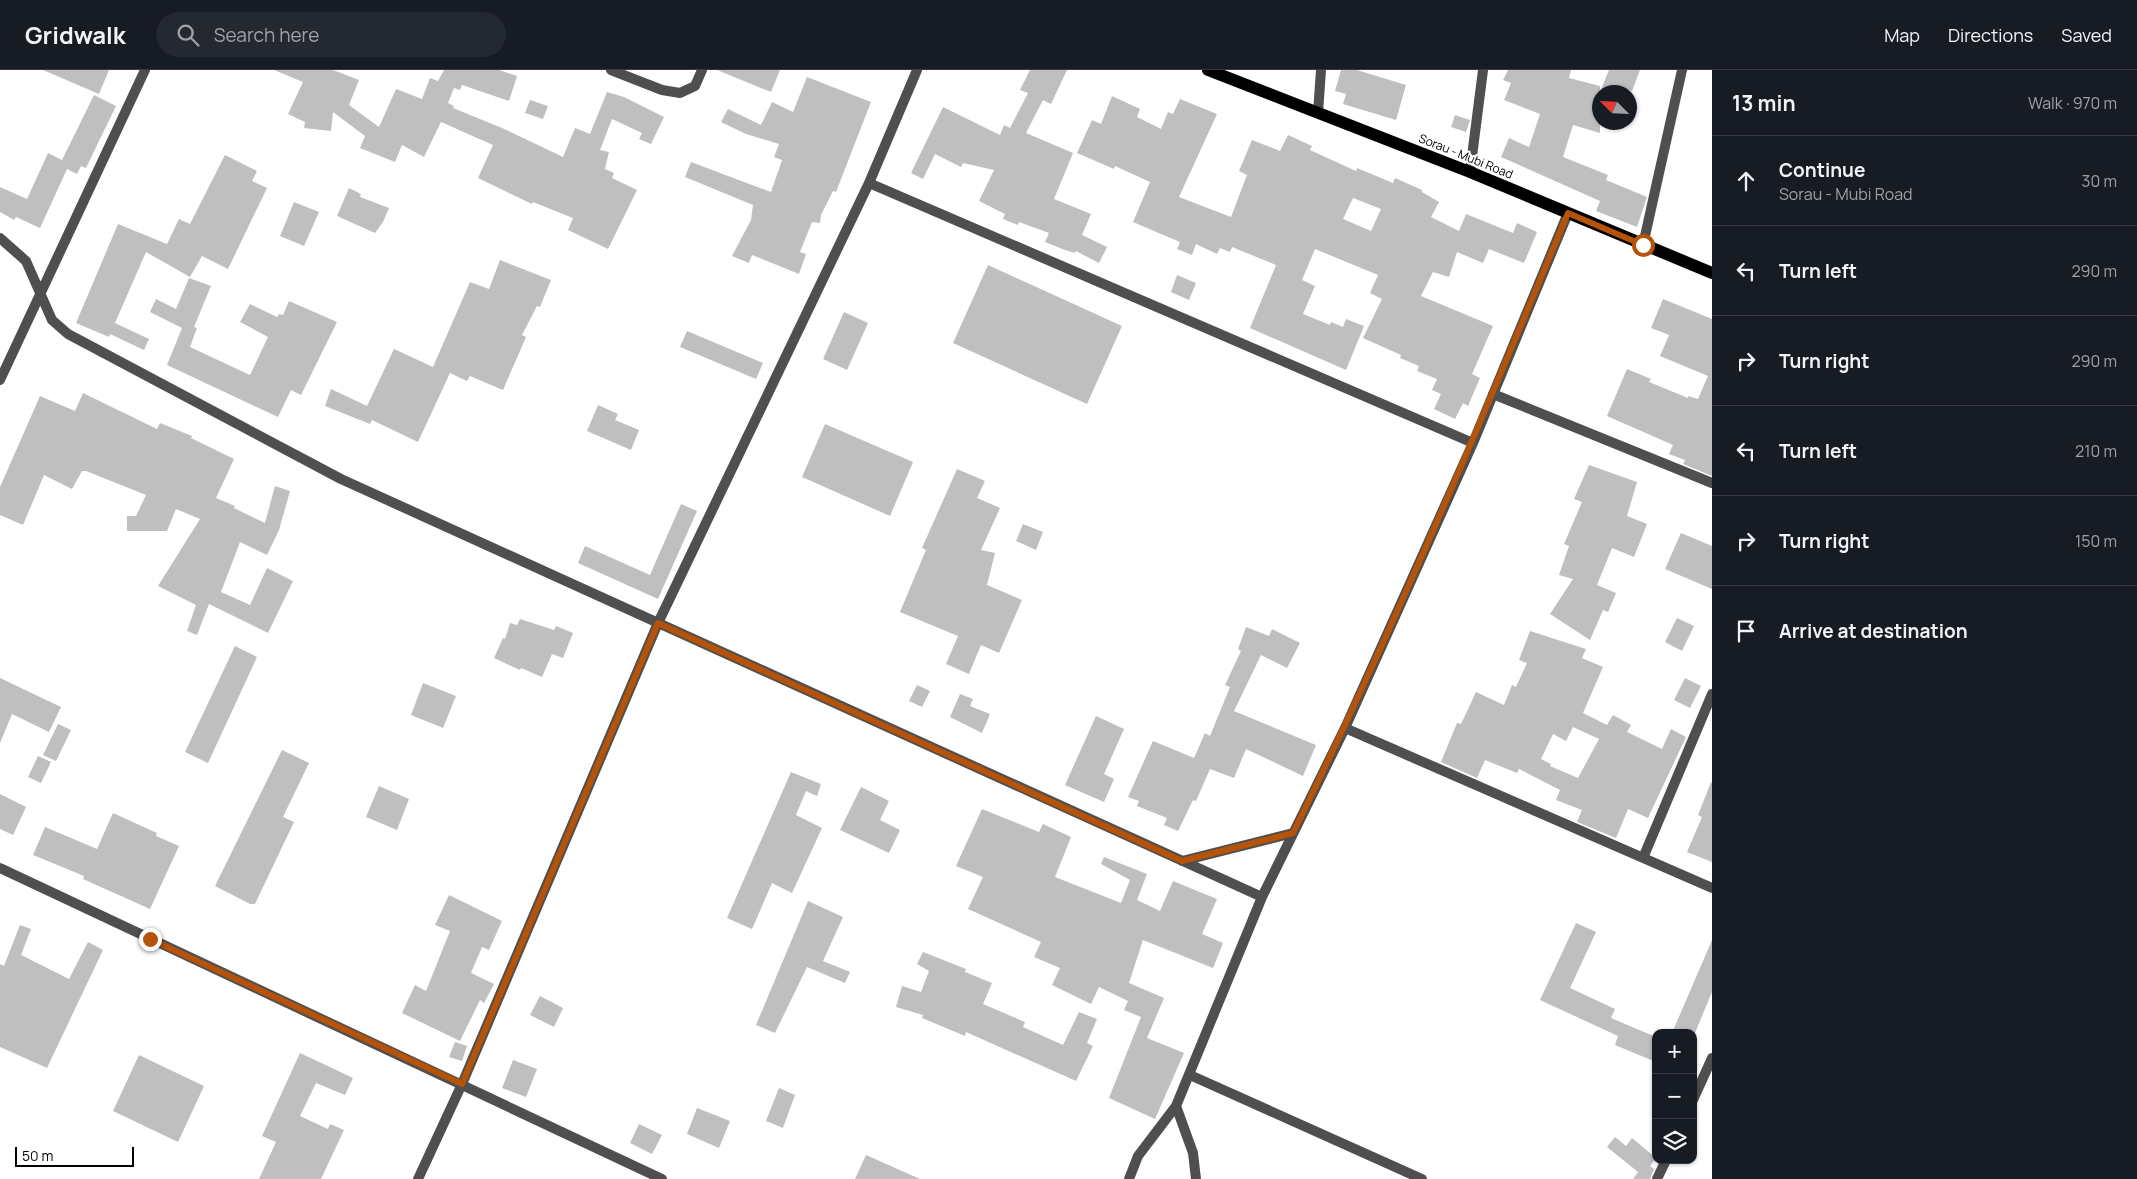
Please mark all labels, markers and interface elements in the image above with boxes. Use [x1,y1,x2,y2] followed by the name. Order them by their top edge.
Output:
[156,12,506,57] search box
[25,18,126,51] text: Gridwalk
[174,21,202,49] icon: search
[214,22,319,48] text: Search here
[1884,23,1920,47] text: Map
[1948,23,2033,47] text: Directions
[2061,23,2112,47] text: Saved
[1592,85,1637,130] north arrow
[1732,89,1796,117] text: 13 min
[2028,92,2117,114] text: Walk · 970 m
[1416,129,1516,183] street label: Sorau - Mubi Road
[1779,157,1865,183] text: Continue
[1732,167,1760,195] icon: ahead
[2082,170,2117,192] text: 30 m
[1779,183,1913,205] text: Sorau - Mubi Road
[1632,234,1655,257] route start
[1732,257,1760,285] icon: left
[1779,258,1857,284] text: Turn left
[2071,260,2117,282] text: 290 m
[1732,347,1760,375] icon: right
[1779,348,1869,374] text: Turn right
[2071,350,2117,372] text: 290 m
[1732,437,1760,465] icon: left
[1779,438,1857,464] text: Turn left
[2075,440,2117,462] text: 210 m
[1732,527,1760,555] icon: right
[1779,528,1869,554] text: Turn right
[2075,530,2117,552] text: 150 m
[1732,617,1760,645] icon: arrive
[1779,618,1968,644] text: Arrive at destination
[139,928,162,951] route end
[1652,1029,1697,1164] map controls
[1652,1029,1697,1074] button: +
[1652,1074,1697,1119] button: −
[1652,1119,1697,1164] button: layers
[15,1144,134,1167] scale bar
[22,1146,53,1165] text: 50 m

